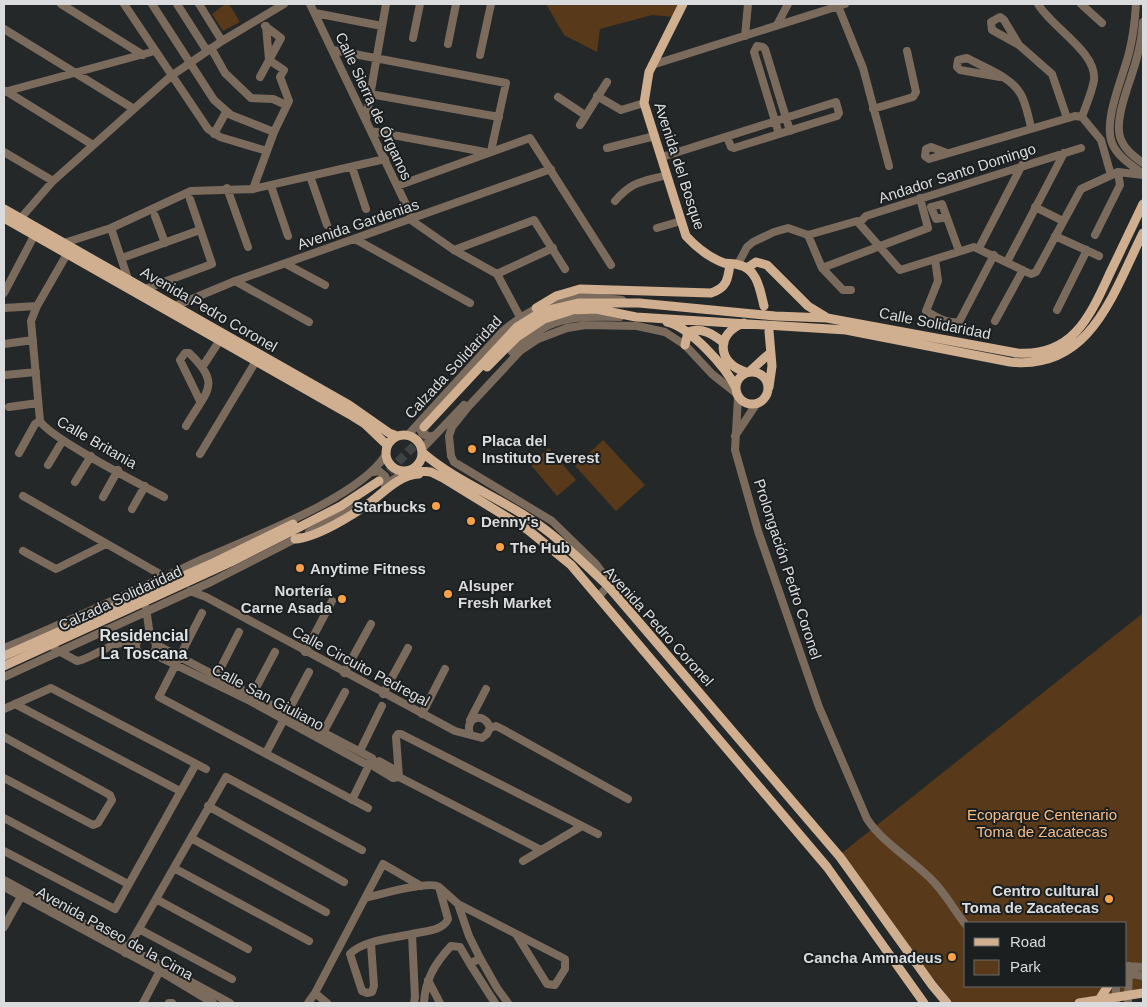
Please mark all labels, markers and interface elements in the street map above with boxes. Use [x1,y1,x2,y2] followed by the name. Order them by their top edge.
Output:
[332,29,416,183] street label: Calle Sierra de Órganos
[651,100,709,232] street label: Avenida del Bosque
[876,140,1038,206] street label: Andador Santo Domingo
[295,195,421,253] street label: Avenida Gardenias
[138,263,280,355] street label: Avenida Pedro Coronel
[878,304,992,342] street label: Calle Solidaridad
[401,312,505,422] street label: Calzada Solidaridad
[54,412,140,472] street label: Calle Britania
[482,432,600,466] place label: Placa del Instituto Everest
[466,443,478,455] marker: Placa del Instituto Everest
[751,477,825,661] street label: Prolongación Pedro Coronel
[353,498,426,515] place label: Starbucks
[430,500,442,512] marker: Starbucks
[481,513,539,530] place label: Denny's
[465,515,477,527] marker: Denny's
[510,539,570,556] place label: The Hub
[494,541,506,553] marker: The Hub
[310,560,426,577] place label: Anytime Fitness
[56,562,184,634] street label: Calzada Solidaridad
[294,562,306,574] marker: Anytime Fitness
[601,563,717,689] street label: Avenida Pedro Coronel
[458,577,551,611] place label: Alsuper Fresh Market
[241,582,333,616] place label: Nortería Carne Asada
[442,588,454,600] marker: Alsuper Fresh Market
[336,593,348,605] marker: Nortería Carne Asada
[289,622,433,710] street label: Calle Circuito Pedregal
[100,627,188,662] district label: Residencial La Toscana
[209,660,327,734] street label: Calle San Giuliano
[967,806,1117,840] park label: Ecoparque Centenario Toma de Zacatecas
[962,882,1099,916] place label: Centro cultural Toma de Zacatecas
[34,883,197,984] street label: Avenida Paseo de la Cima
[1103,893,1115,905] marker: Centro cultural Toma de Zacatecas
[964,922,1127,987] legend
[1010,933,1046,950] text: Road
[803,949,942,966] place label: Cancha Ammadeus
[946,951,958,963] marker: Cancha Ammadeus
[1010,958,1041,975] text: Park

